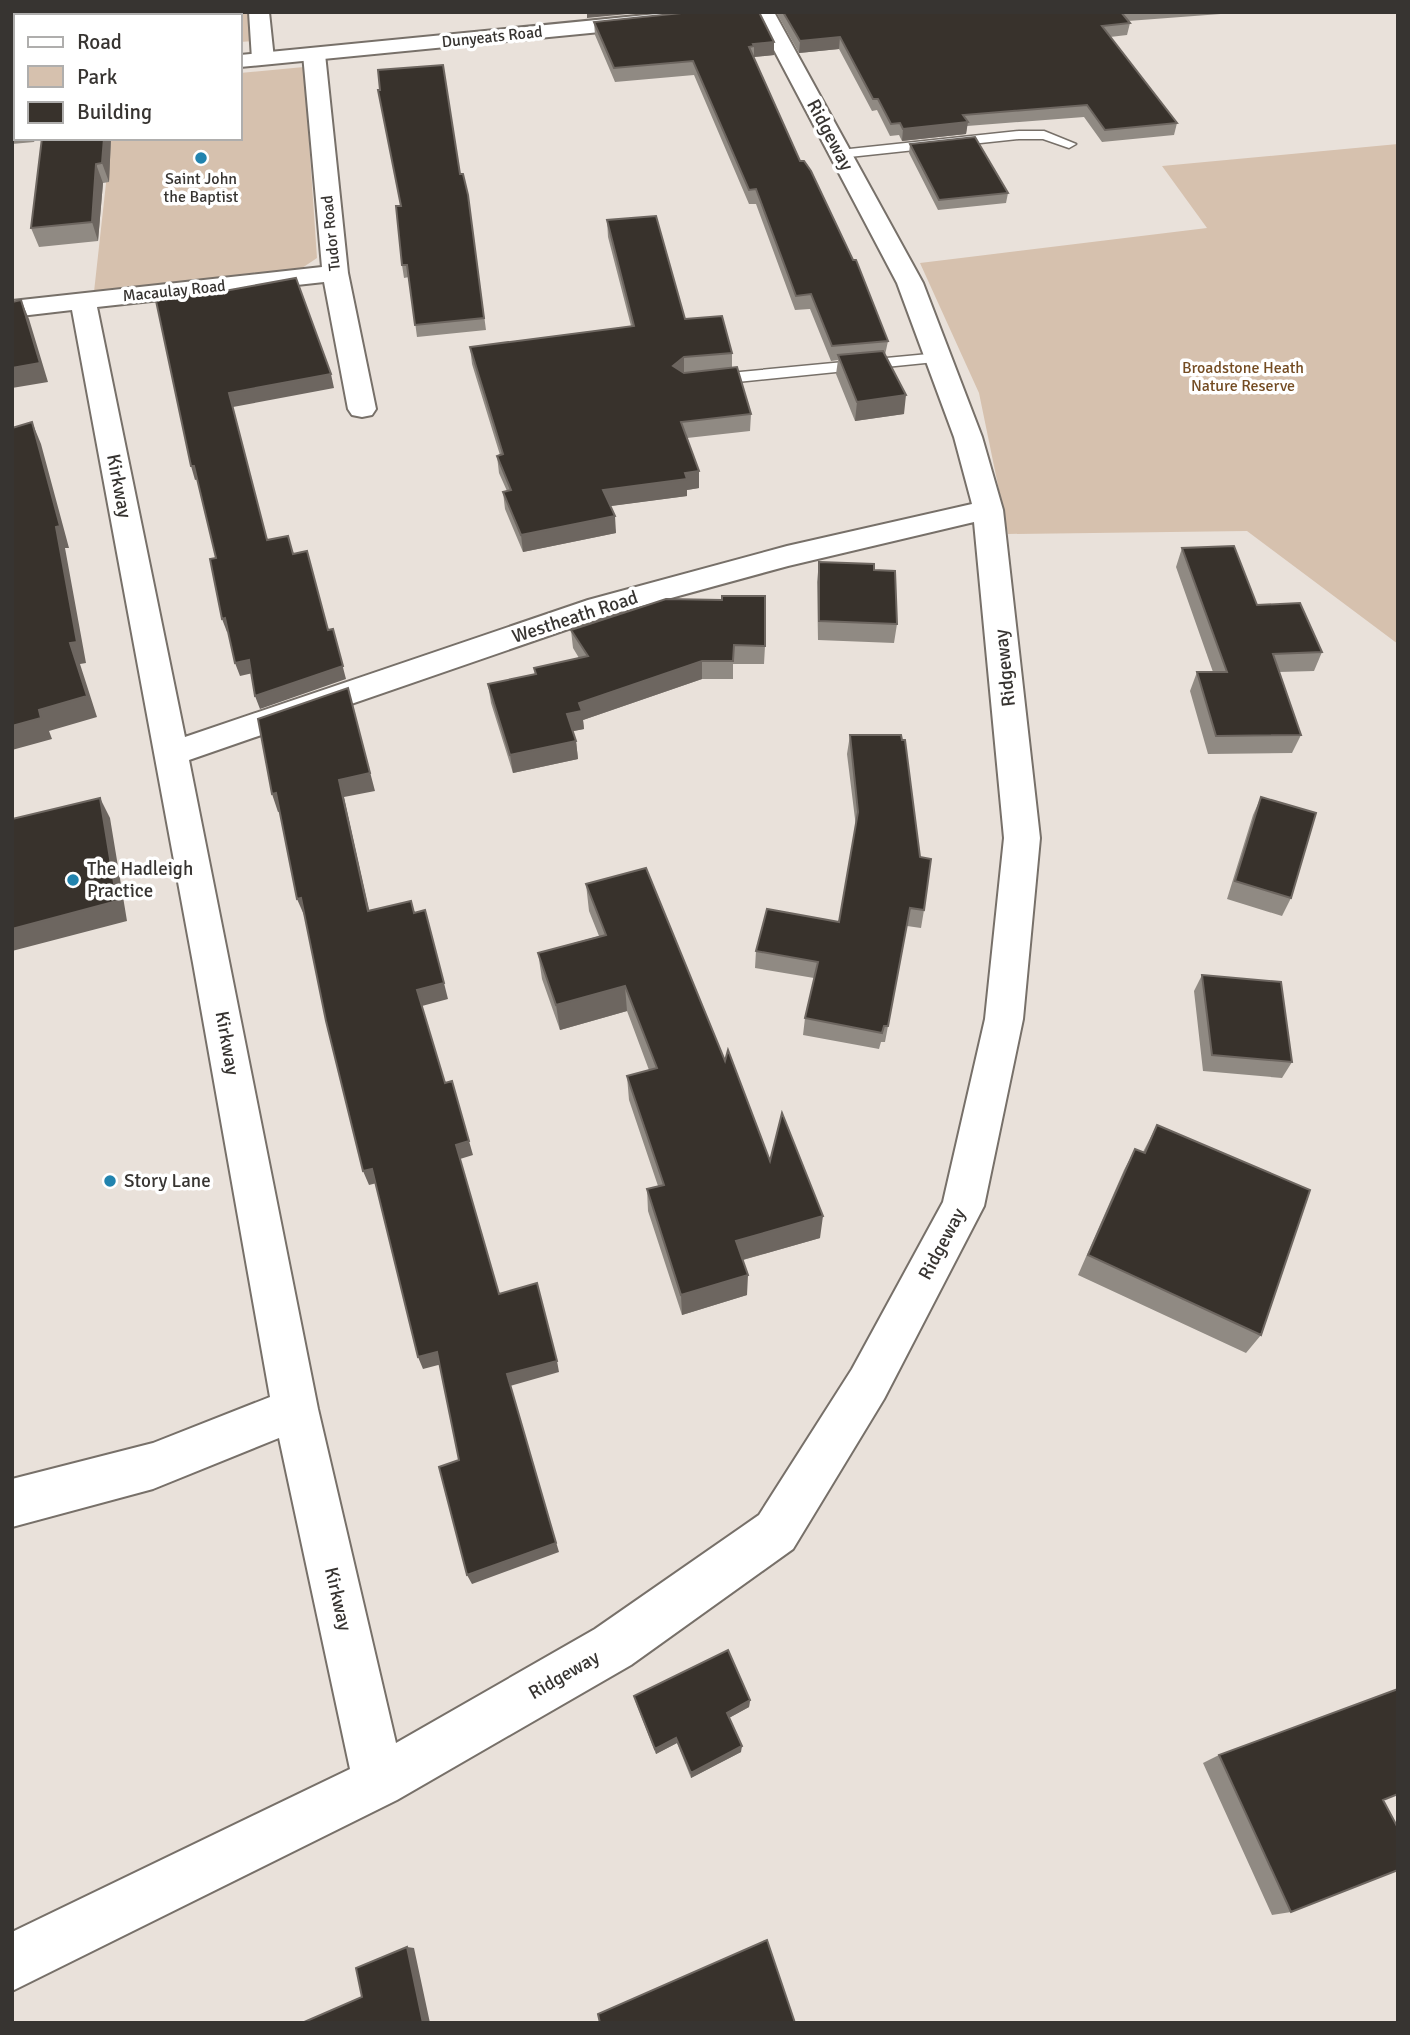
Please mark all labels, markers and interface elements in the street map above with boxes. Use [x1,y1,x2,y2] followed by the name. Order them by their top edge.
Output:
[14,14,242,140] legend
[441,22,543,52] street label: Dunyeats Road
[77,29,122,55] text: Road
[77,64,118,90] text: Park
[801,95,859,175] street label: Ridgeway
[77,99,152,125] text: Building
[193,150,209,166] marker: Saint John the Baptist
[164,169,239,207] place label: Saint John the Baptist
[317,194,345,272] street label: Tudor Road
[122,276,226,306] street label: Macaulay Road
[1182,358,1304,396] park label: Broadstone Heath Nature Reserve
[101,452,137,520] street label: Kirkway
[509,585,641,649] street label: Westheath Road
[989,628,1021,708] street label: Ridgeway
[87,857,193,903] place label: The Hadleigh Practice
[65,872,81,888] marker: The Hadleigh Practice
[210,1009,244,1077] street label: Kirkway
[124,1169,211,1193] place label: Story Lane
[102,1173,118,1189] marker: Story Lane
[913,1204,971,1284] street label: Ridgeway
[319,1565,357,1633] street label: Kirkway
[524,1645,604,1705] street label: Ridgeway

